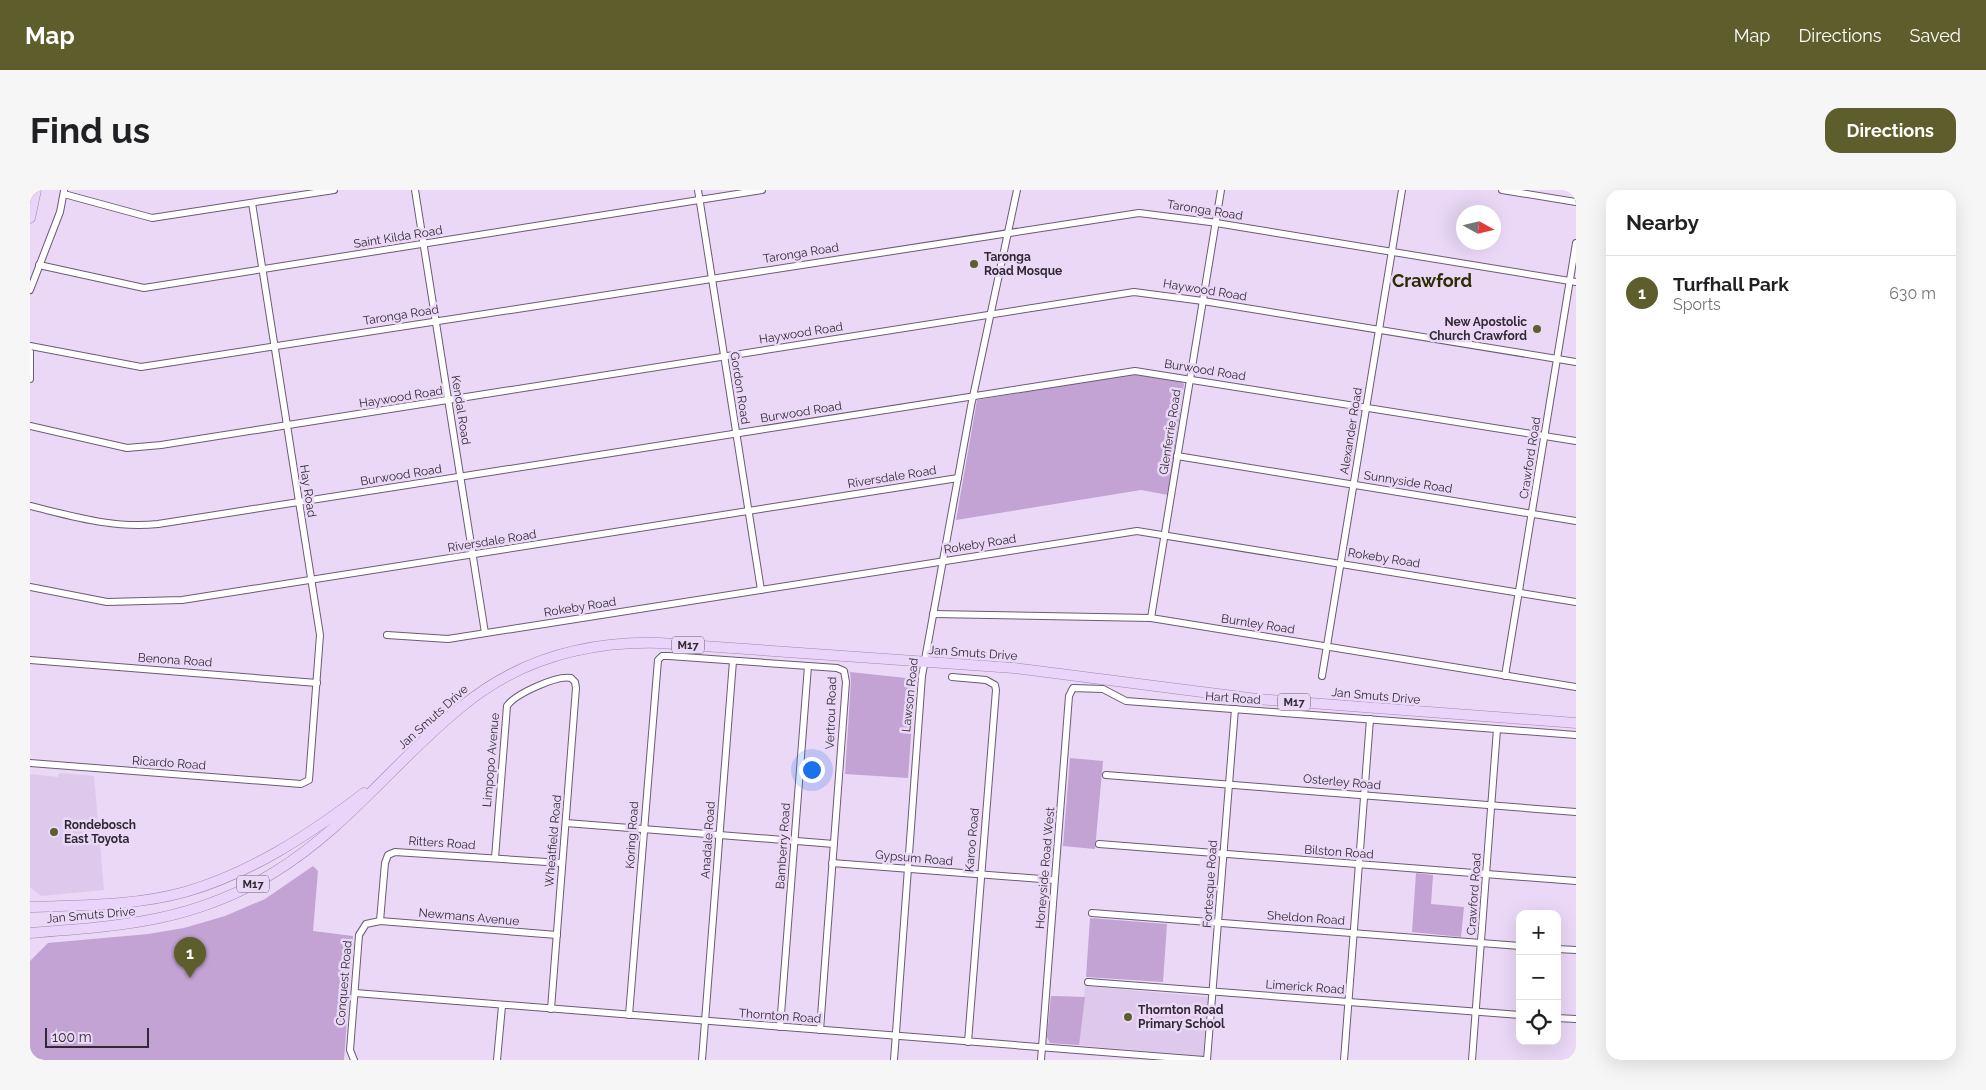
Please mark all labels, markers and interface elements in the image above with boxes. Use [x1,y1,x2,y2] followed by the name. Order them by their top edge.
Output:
[25,21,75,50] text: Map
[1734,25,1770,46] text: Map
[1798,25,1882,46] text: Directions
[1910,25,1961,46] text: Saved
[1825,108,1956,153] button: Directions
[30,110,150,151] text: Find us
[1166,197,1244,223] street label: Taronga Road
[1456,205,1501,250] north arrow
[1626,210,1699,235] text: Nearby
[353,223,443,251] street label: Saint Kilda Road
[762,240,840,266] street label: Taronga Road
[984,250,1062,278] place label: Taronga Road Mosque
[968,258,980,270] marker: Taronga Road Mosque
[1392,270,1472,291] district label: Crawford
[1673,273,1789,295] text: Turfhall Park
[1162,276,1248,304] street label: Haywood Road
[1638,284,1646,303] text: 1
[1889,284,1936,303] text: 630 m
[1673,295,1721,314] text: Sports
[362,302,440,328] street label: Taronga Road
[1429,315,1527,343] place label: New Apostolic Church Crawford
[758,319,844,347] street label: Haywood Road
[1531,323,1543,335] marker: New Apostolic Church Crawford
[727,351,753,425] street label: Gordon Road
[1163,357,1247,383] street label: Burwood Road
[449,374,473,446] street label: Kendal Road
[358,383,444,411] street label: Haywood Road
[1337,386,1365,476] street label: Alexander Road
[1156,388,1184,476] street label: Glenferrie Road
[759,399,843,425] street label: Burwood Road
[1517,416,1543,500] street label: Crawford Road
[359,462,443,488] street label: Burwood Road
[847,463,937,491] street label: Riversdale Road
[297,464,319,518] street label: Hay Road
[1363,468,1453,496] street label: Sunnyside Road
[447,527,537,555] street label: Riversdale Road
[943,531,1017,557] street label: Rokeby Road
[1347,545,1421,571] street label: Rokeby Road
[543,594,617,620] street label: Rokeby Road
[1220,611,1296,637] street label: Burnley Road
[672,636,704,654] road number: M17
[928,643,1018,663] street label: Jan Smuts Drive
[137,650,213,670] street label: Benona Road
[899,657,921,733] street label: Lawson Road
[823,676,839,750] street label: Vertrou Road
[395,682,471,752] street label: Jan Smuts Drive
[1331,685,1421,707] street label: Jan Smuts Drive
[1205,689,1261,707] street label: Hart Road
[1278,694,1310,710] road number: M17
[480,712,502,808] street label: Limpopo Avenue
[132,753,206,773] street label: Ricardo Road
[799,757,825,783] your location
[1302,772,1382,792] street label: Osterley Road
[542,794,564,888] street label: Wheatfield Road
[623,801,641,869] street label: Koring Road
[698,801,718,879] street label: Anadale Road
[773,802,793,890] street label: Bamberry Road
[962,807,982,873] street label: Karoo Road
[1033,807,1057,929] street label: Honeyside Road West
[64,818,136,846] place label: Rondebosch East Toyota
[48,826,60,838] marker: Rondebosch East Toyota
[408,834,476,852] street label: Ritters Road
[1200,840,1220,928] street label: Fortesque Road
[1304,843,1374,861] street label: Bilston Road
[874,848,954,868] street label: Gypsum Road
[1464,852,1484,936] street label: Crawford Road
[237,876,269,892] road number: M17
[46,904,136,926] street label: Jan Smuts Drive
[418,906,520,928] street label: Newmans Avenue
[1267,908,1345,928] street label: Sheldon Road
[1516,910,1561,1045] map controls
[1516,910,1561,955] button: +
[174,937,206,978] pin: 1
[333,940,355,1026] street label: Conquest Road
[1516,955,1561,1000] button: −
[1265,977,1345,997] street label: Limerick Road
[1516,1000,1561,1045] button: locate
[1138,1003,1225,1031] place label: Thornton Road Primary School
[738,1006,822,1026] street label: Thornton Road
[1122,1011,1134,1023] marker: Thornton Road Primary School
[45,1025,149,1048] scale bar
[52,1029,92,1045] text: 100 m

